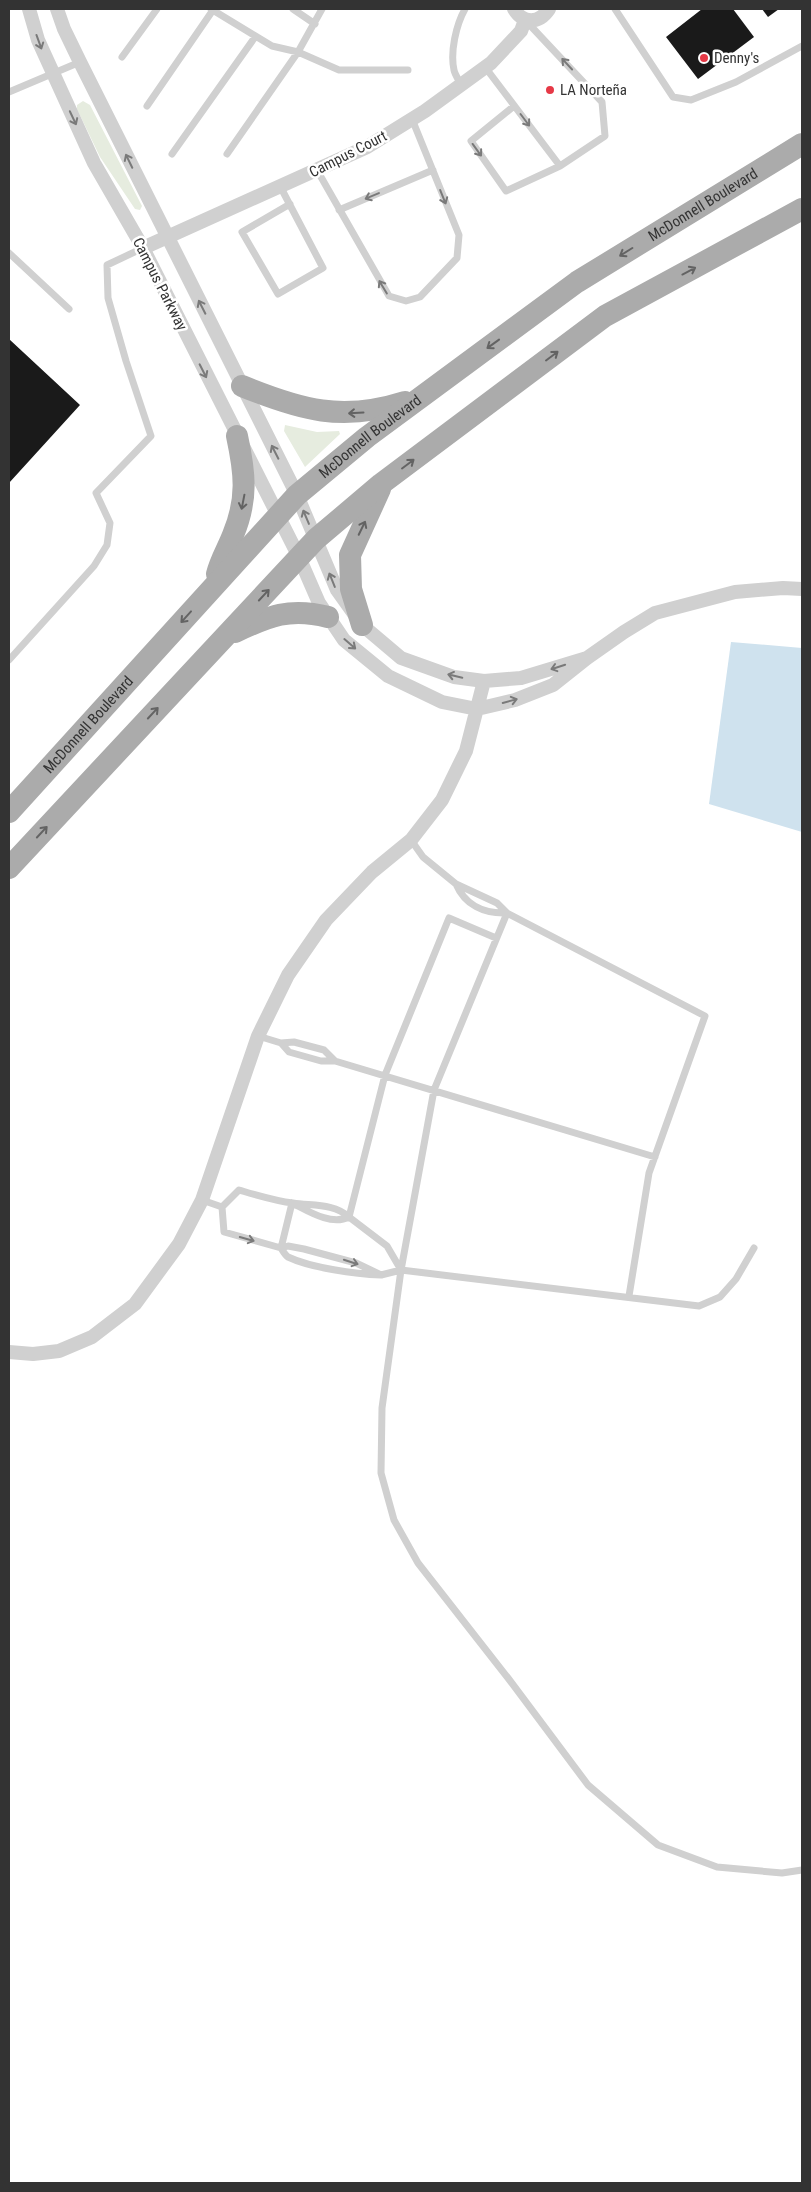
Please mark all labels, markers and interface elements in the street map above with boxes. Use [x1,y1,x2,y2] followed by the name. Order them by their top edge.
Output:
[35,34,44,49] one-way arrow
[714,49,760,67] place label: Denny's
[698,52,710,64] marker: Denny's
[561,58,573,71] one-way arrow
[560,81,627,99] place label: LA Norteña
[544,84,556,96] marker: LA Norteña
[69,110,78,125] one-way arrow
[520,113,530,127] one-way arrow
[306,127,390,181] street label: Campus Court
[472,143,482,157] one-way arrow
[124,154,134,169] one-way arrow
[645,164,761,245] street label: McDonnell Boulevard
[440,189,449,204] one-way arrow
[365,192,380,202] one-way arrow
[129,235,191,333] street label: Campus Parkway
[620,247,634,257] one-way arrow
[682,265,696,275] one-way arrow
[378,280,388,294] one-way arrow
[197,300,206,315] one-way arrow
[486,339,500,349] one-way arrow
[545,351,558,362] one-way arrow
[199,363,208,378] one-way arrow
[315,391,425,482] street label: McDonnell Boulevard
[348,408,364,417] one-way arrow
[270,445,279,460] one-way arrow
[401,459,415,469] one-way arrow
[237,493,247,509] one-way arrow
[301,510,311,525] one-way arrow
[357,520,367,535] one-way arrow
[327,573,337,588] one-way arrow
[258,588,270,601] one-way arrow
[180,611,192,624] one-way arrow
[343,638,356,650] one-way arrow
[551,663,566,672] one-way arrow
[447,671,463,680] one-way arrow
[40,672,137,777] street label: McDonnell Boulevard
[502,695,518,705] one-way arrow
[147,707,159,720] one-way arrow
[36,826,48,838] one-way arrow
[239,1234,255,1244] one-way arrow
[343,1258,359,1268] one-way arrow

